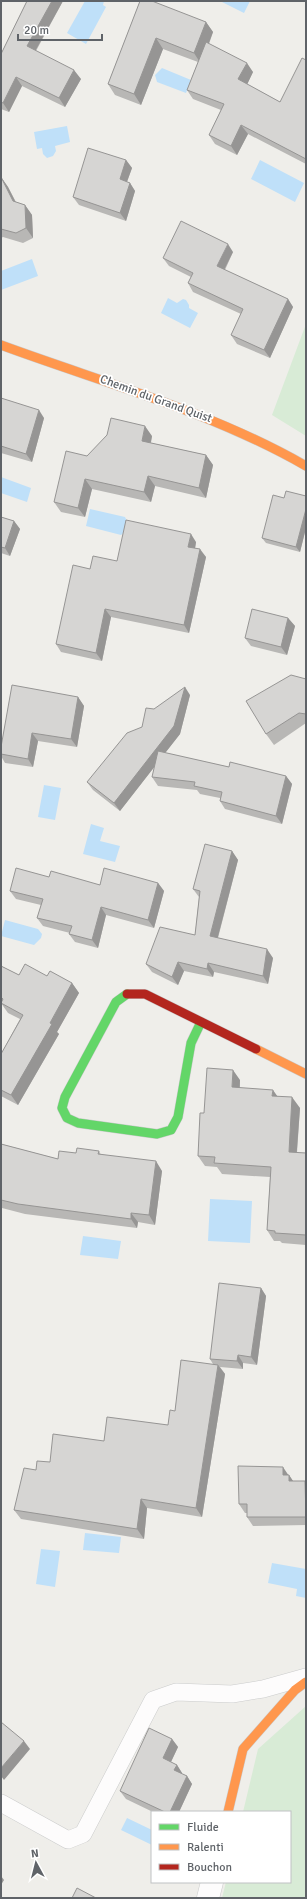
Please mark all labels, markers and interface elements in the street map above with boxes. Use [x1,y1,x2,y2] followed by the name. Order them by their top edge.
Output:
[18,16,102,42] scale bar
[24,23,49,38] text: 20 m
[98,372,214,426] street label: Chemin du Grand Quist
[151,1811,291,1883] legend
[187,1820,219,1835] text: Fluide
[187,1840,224,1855] text: Ralenti
[16,1843,56,1883] north arrow
[30,1847,39,1860] text: N
[187,1860,232,1875] text: Bouchon

